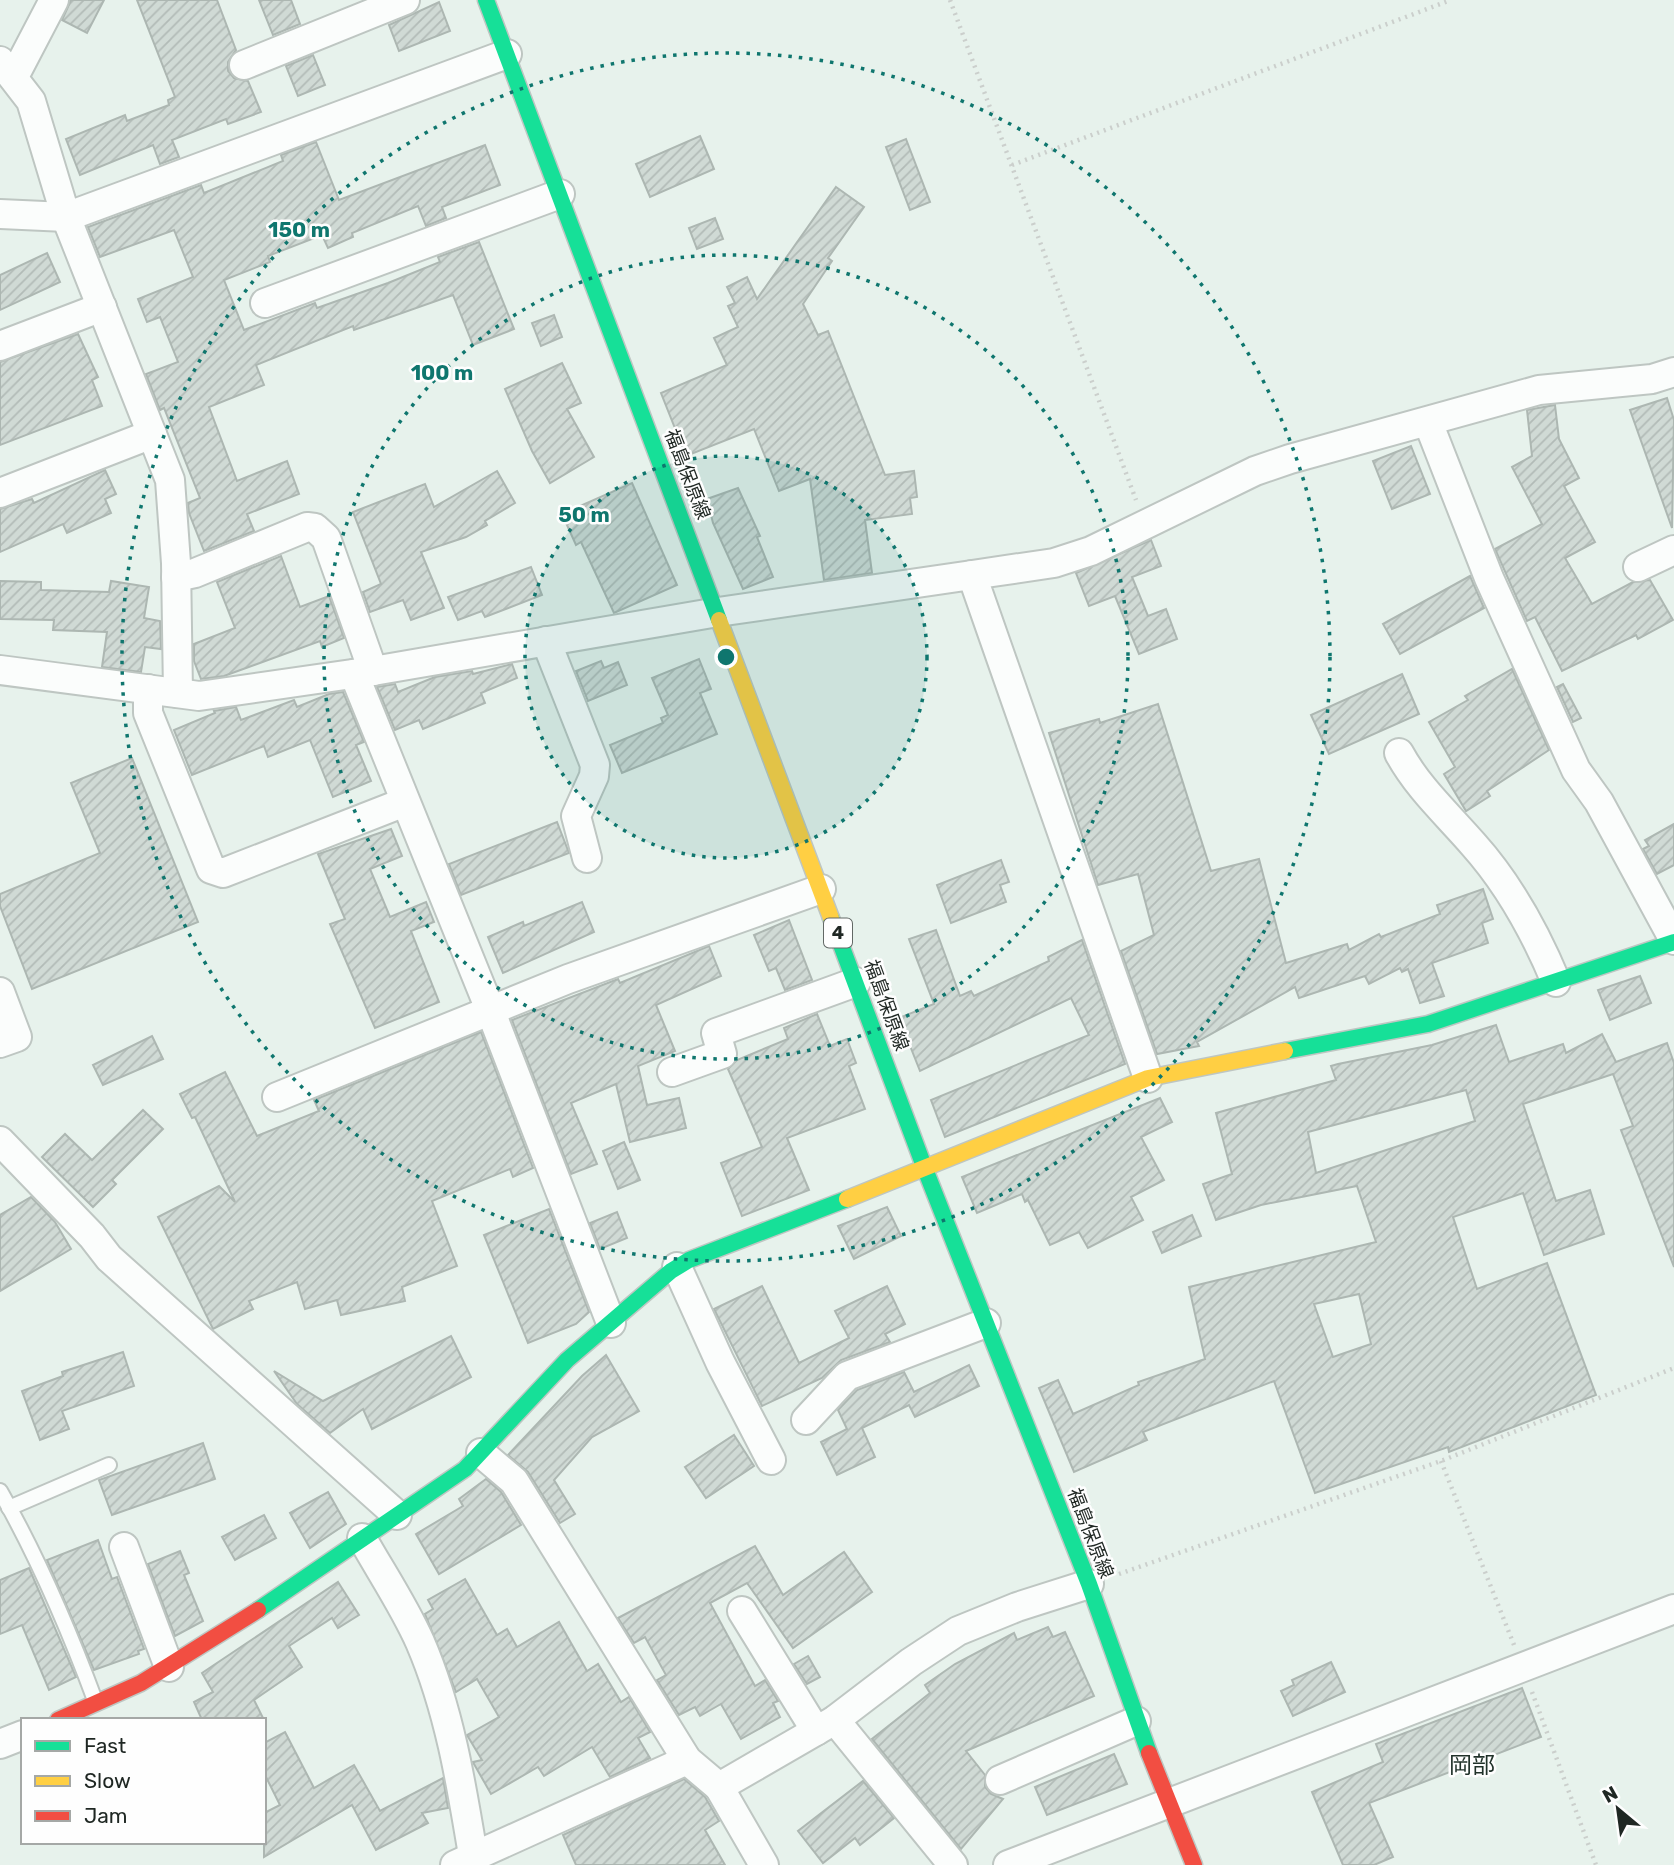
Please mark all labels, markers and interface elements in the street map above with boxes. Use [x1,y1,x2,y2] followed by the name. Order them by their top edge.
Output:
[268,217,330,242] text: 150 m
[411,360,473,385] text: 100 m
[660,426,715,523] street label: 福島保原線
[558,502,610,527] text: 50 m
[714,645,738,669] centre of rings
[824,918,852,948] road number: 4
[859,957,914,1054] street label: 福島保原線
[1063,1485,1118,1582] street label: 福島保原線
[21,1718,266,1844] legend
[84,1733,126,1758] text: Fast
[1449,1751,1495,1779] district label: 岡部
[84,1768,131,1793] text: Slow
[1583,1774,1653,1844] north arrow
[1598,1781,1622,1808] text: N
[84,1803,128,1828] text: Jam

